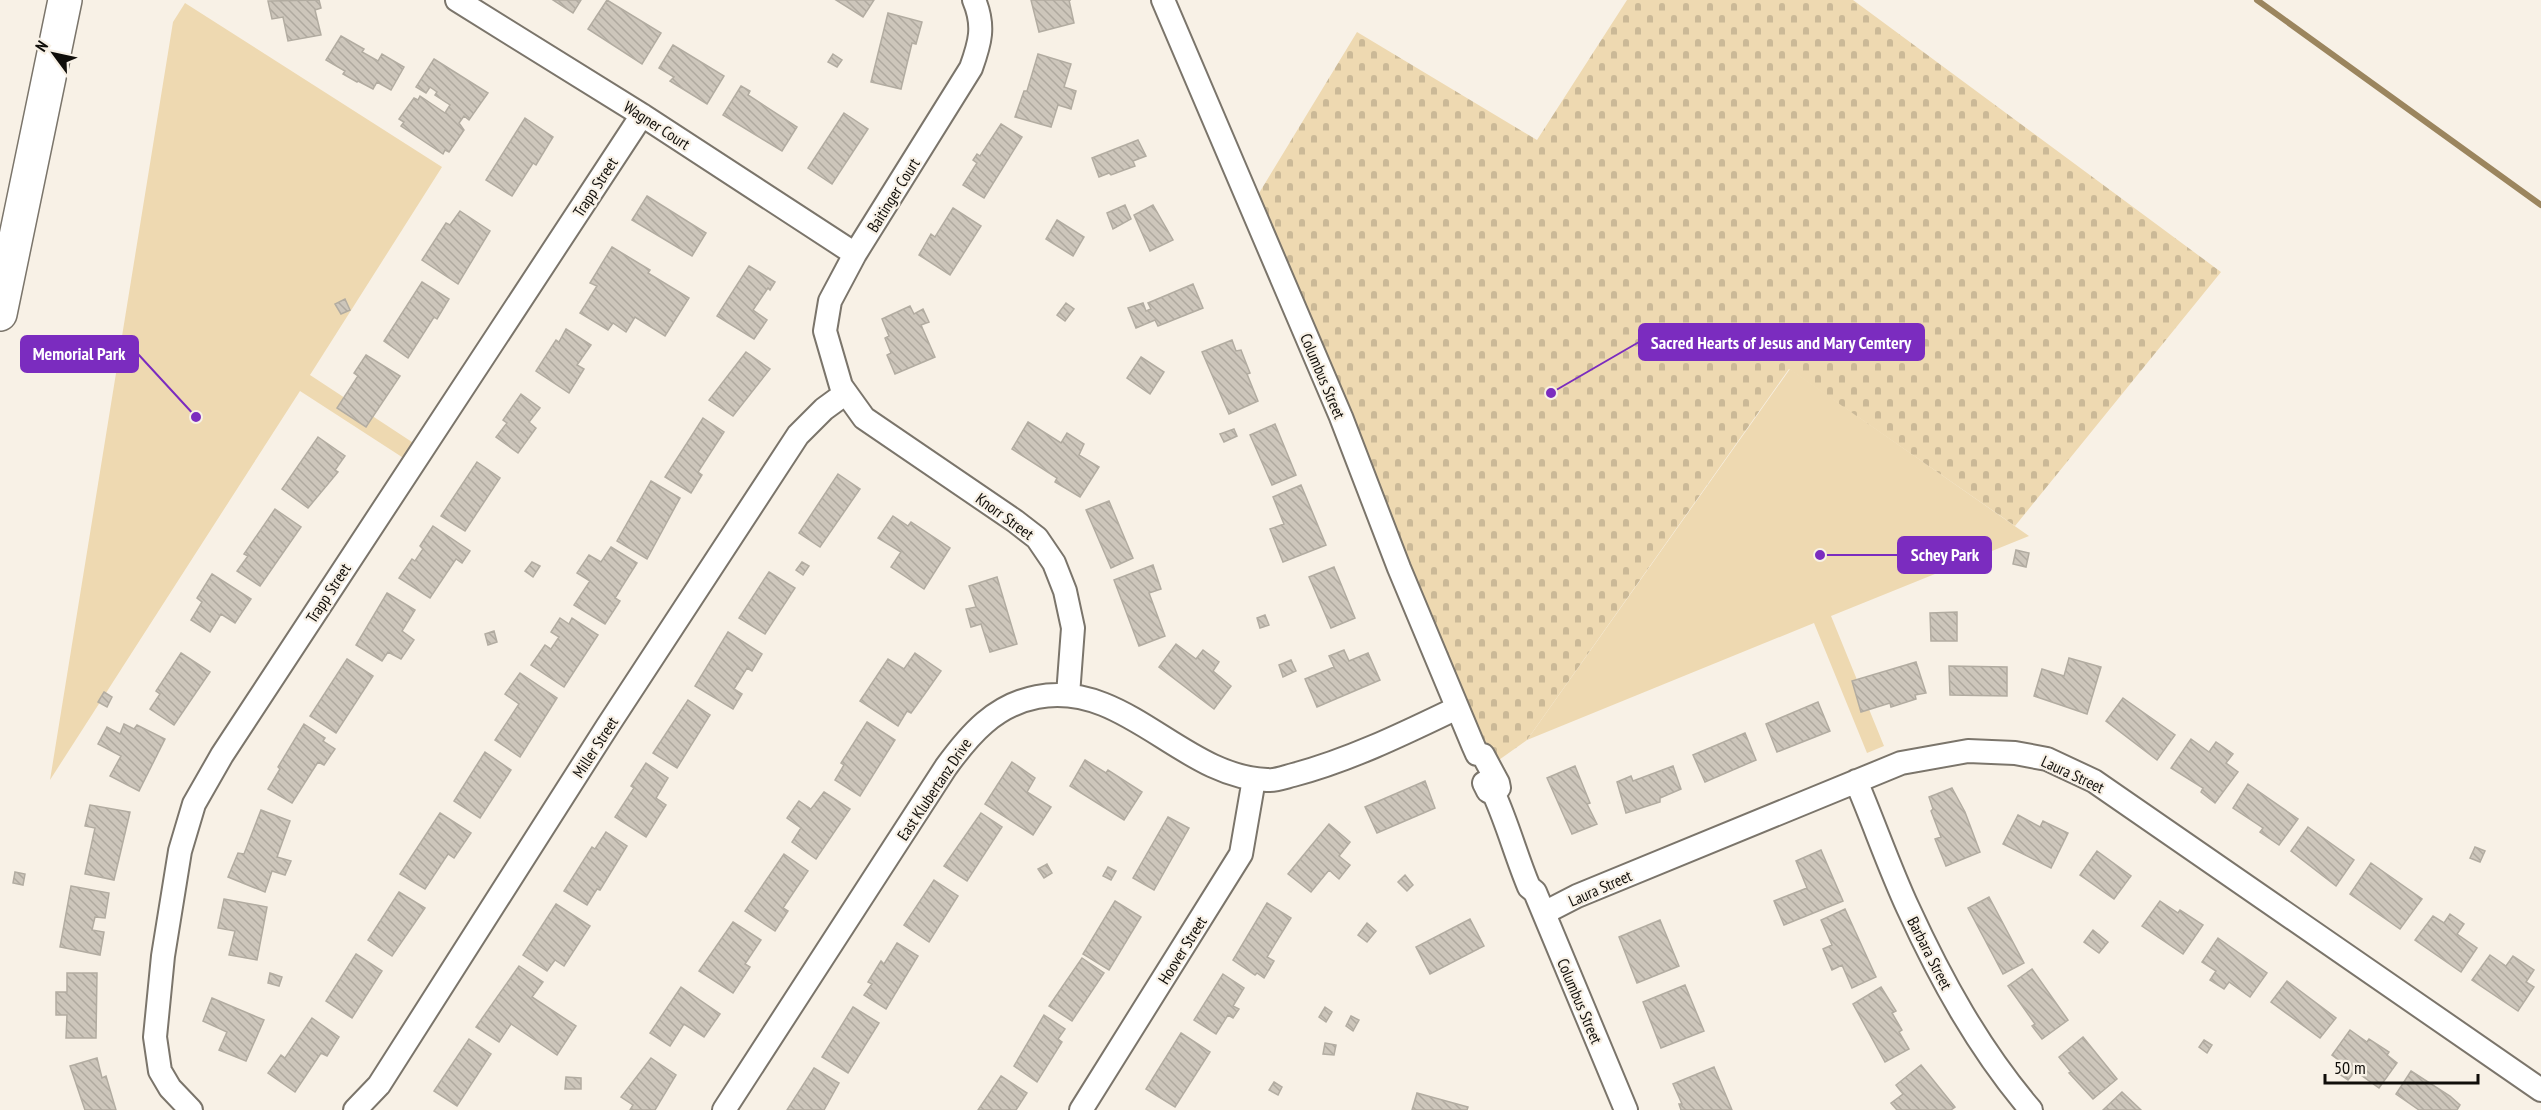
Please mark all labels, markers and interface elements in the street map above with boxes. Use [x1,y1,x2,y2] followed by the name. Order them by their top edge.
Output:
[24,24,84,84] north arrow
[31,37,52,55] text: N
[620,96,694,154] street label: Wagner Court
[568,153,622,221] street label: Trapp Street
[862,154,924,236] street label: Baitinger Court
[1639,324,1924,360] callout: Sacred Hearts of Jesus and Mary Cemtery
[1296,330,1350,422] street label: Columbus Street
[1651,331,1912,354] text: Sacred Hearts of Jesus and Mary Cemtery
[21,336,138,372] callout: Memorial Park
[33,342,126,365] text: Memorial Park
[972,488,1038,544] street label: Knorr Street
[1898,537,1991,573] callout: Schey Park
[1911,543,1980,566] text: Schey Park
[301,559,355,627] street label: Trapp Street
[568,712,622,781] street label: Miller Street
[892,734,976,844] street label: East Klubertanz Drive
[2038,751,2108,797] street label: Laura Street
[1565,865,1635,911] street label: Laura Street
[1153,912,1211,988] street label: Hoover Street
[1903,913,1957,993] street label: Barbara Street
[1553,955,1607,1047] street label: Columbus Street
[2325,1047,2478,1085] scale bar
[2334,1056,2366,1079] text: 50 m

